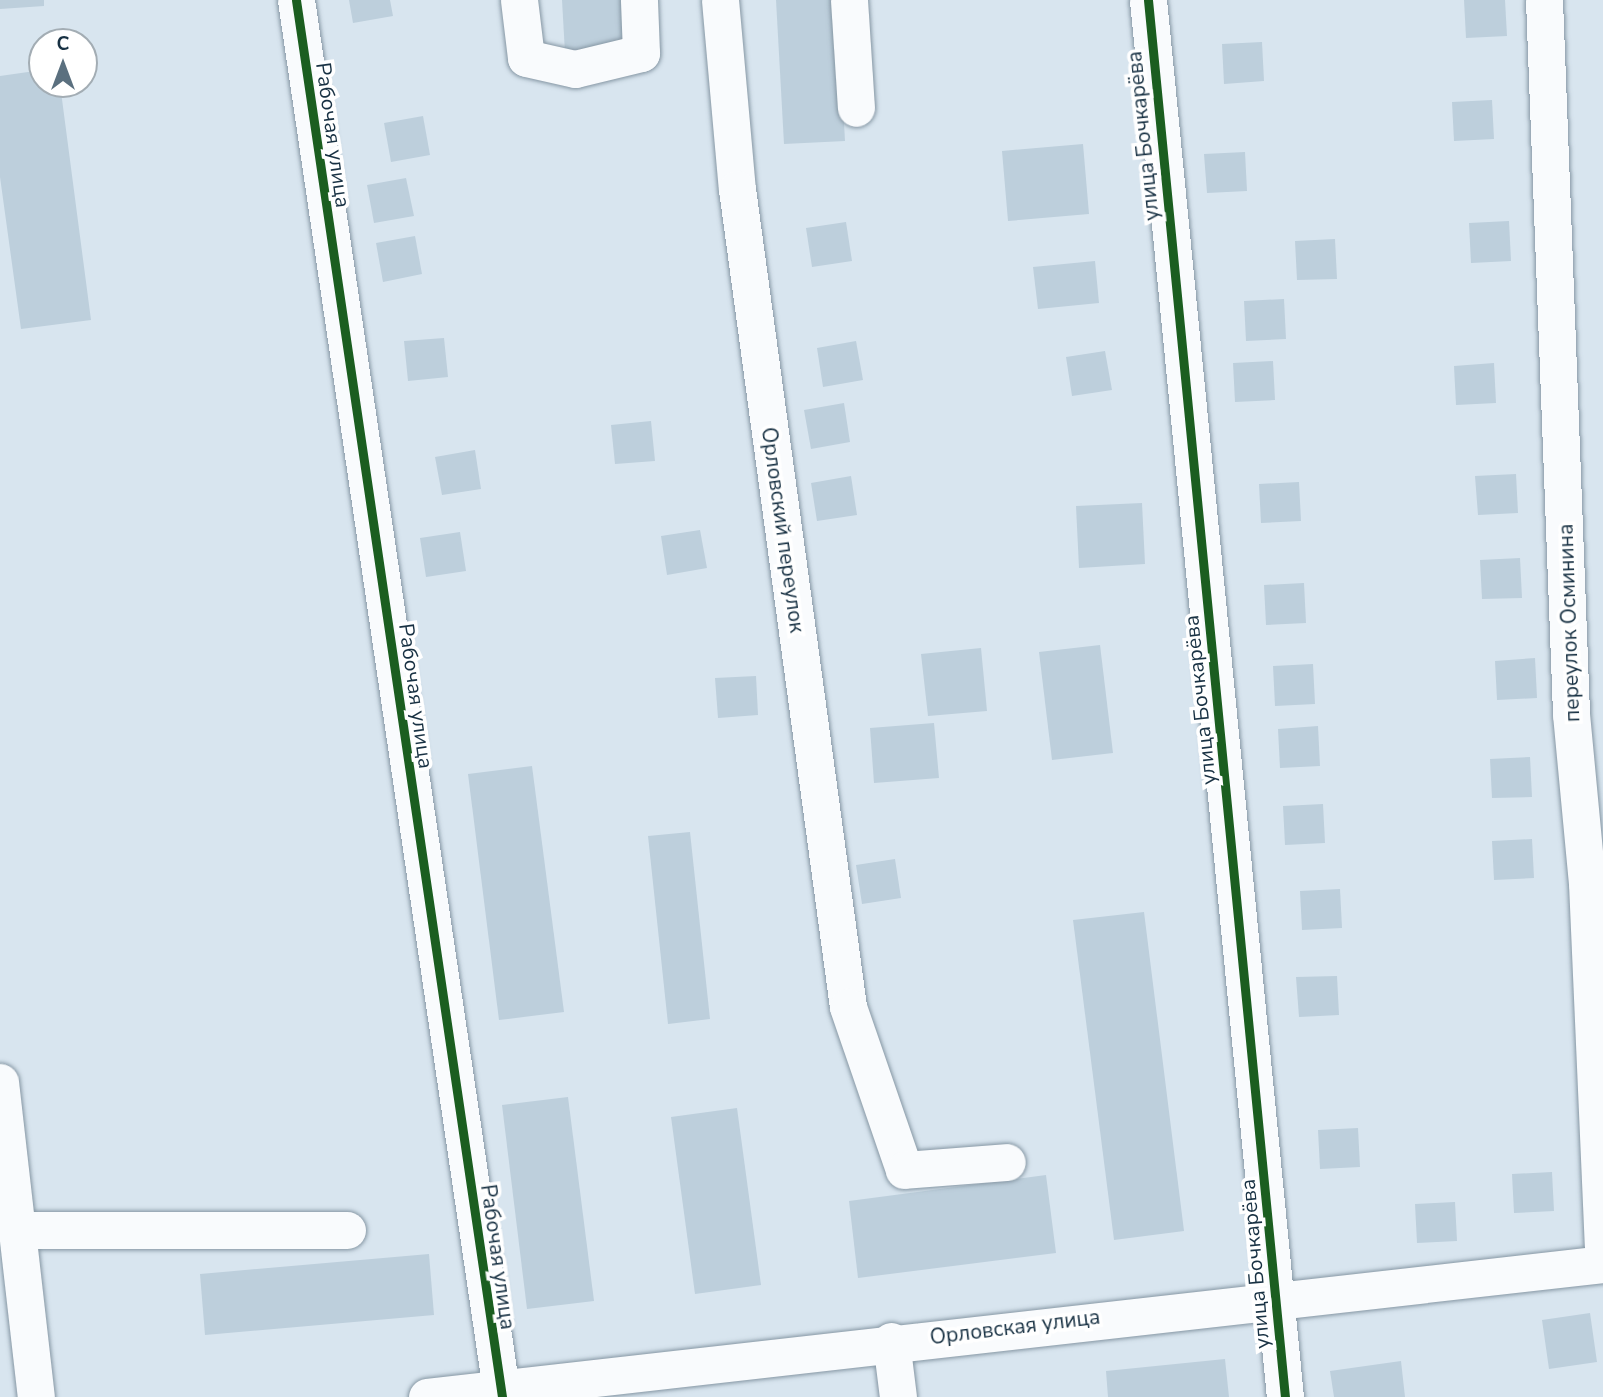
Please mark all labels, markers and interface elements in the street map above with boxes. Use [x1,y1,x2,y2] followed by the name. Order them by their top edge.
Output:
[28,28,98,98] north arrow
[57,31,69,57] text: С
[1122,50,1164,222] street label: улица Бочкарёва
[310,61,356,209] street label: Рабочая улица
[756,426,810,634] street label: Орловский переулок
[1553,523,1585,723] street label: переулок Осминина
[1179,614,1221,786] street label: улица Бочкарёва
[393,622,439,770] street label: Рабочая улица
[1235,1178,1275,1350] street label: улица Бочкарёва
[475,1183,521,1331] street label: Рабочая улица
[928,1304,1102,1350] street label: Орловская улица

